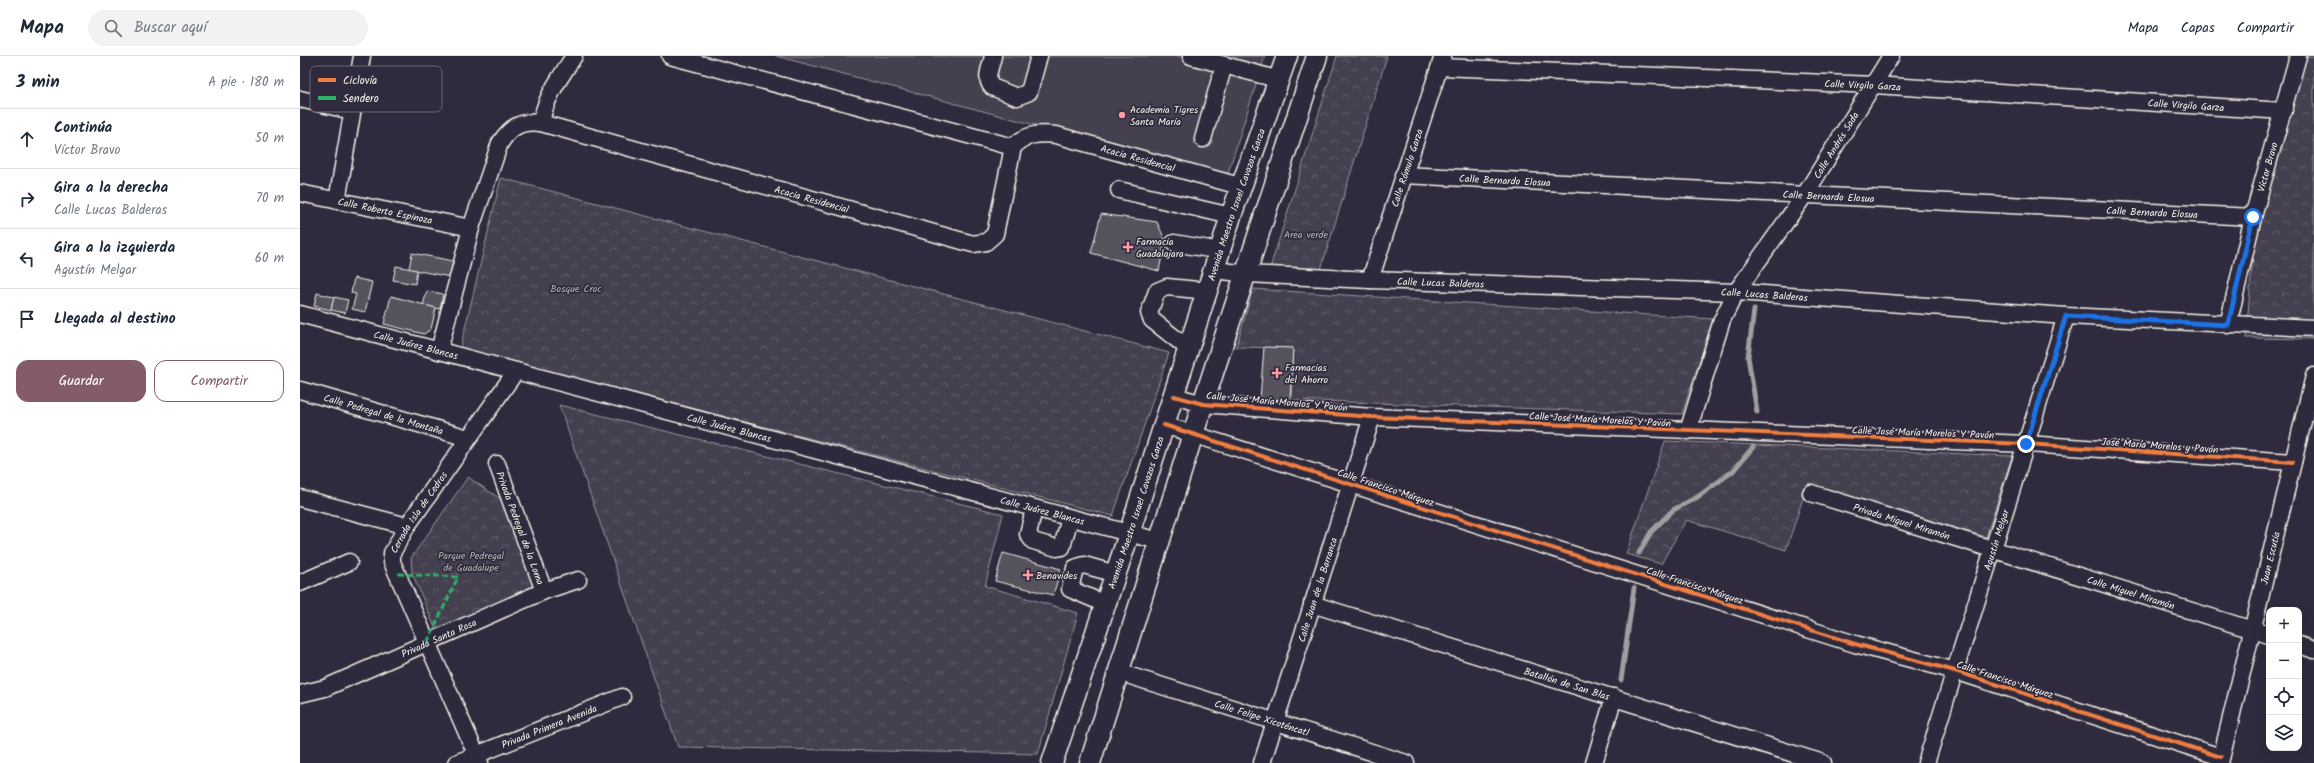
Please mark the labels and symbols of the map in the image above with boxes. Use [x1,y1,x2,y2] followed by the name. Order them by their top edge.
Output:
[310,66,442,112] legend
[343,72,377,90] text: Ciclovía
[1824,76,1902,96] street label: Calle Virgilo Garza
[343,90,379,108] text: Sendero
[2147,95,2225,116] street label: Calle Virgilo Garza
[1130,102,1199,130] place label: Academia Tigres Santa María
[1810,109,1864,182] street label: Calle Andrés Sada
[1117,110,1127,120] marker: Academia Tigres Santa María
[1204,126,1270,283] street label: Avenida Maestro Israel Cavazos Garza
[1387,127,1428,209] street label: Calle Rómulo Garza
[2253,140,2283,194] street label: Víctor Bravo
[1099,141,1177,177] street label: Acacia Residencial
[1459,171,1551,191] street label: Calle Bernardo Elosua
[772,182,851,218] street label: Acacia Residencial
[1782,187,1875,207] street label: Calle Bernardo Elosua
[336,194,434,229] street label: Calle Roberto Espinoza
[2106,203,2199,223] street label: Calle Bernardo Elosua
[2244,208,2262,226] route start
[1284,227,1329,243] park label: Area verde
[1136,234,1184,262] place label: Farmacia Guadalajara
[1123,242,1133,252] marker: Farmacia Guadalajara
[1397,274,1485,293] street label: Calle Lucas Balderas
[550,281,602,297] park label: Bosque Croc
[1721,285,1809,306] street label: Calle Lucas Balderas
[372,327,461,365] street label: Calle Juárez Blancas
[1285,360,1329,388] place label: Farmacias del Ahorro
[1272,368,1282,378] marker: Farmacias del Ahorro
[1205,388,1349,416] street label: Calle José María Morelos Y Pavón
[322,390,445,440] street label: Calle Pedregal de la Montaña
[1528,408,1671,432] street label: Calle José María Morelos Y Pavón
[685,410,774,447] street label: Calle Juárez Blancas
[1852,423,1994,443] street label: Calle José María Morelos Y Pavón
[1104,434,1169,591] street label: Avenida Maestro Israel Cavazos Garza
[2101,434,2219,458] street label: José María Morelos y Pavón
[2017,435,2035,453] route end
[1335,465,1437,511] street label: Calle Francisco Márquez
[386,468,452,557] street label: Cerrada Isla de Cedros
[491,469,548,587] street label: Privada Pedregal de la Loma
[998,492,1087,530] street label: Calle Juárez Blancas
[1851,500,1952,545] street label: Privada Miguel Miramón
[1980,507,2014,573] street label: Agustín Melgar
[2257,530,2285,586] street label: Juan Escutia
[1294,535,1342,644] street label: Calle Juan de la Barranca
[438,548,505,576] park label: Parque Pedregal de Guadalupe
[1644,563,1746,609] street label: Calle Francisco Márquez
[1036,568,1078,584] place label: Benavides
[1023,570,1033,580] marker: Benavides
[2085,572,2177,614] street label: Calle Miguel Miramón
[399,615,480,662] street label: Privada Santa Rosa
[1954,657,2056,703] street label: Calle Francisco Márquez
[1522,663,1612,705] street label: Batallón de San Blas
[1212,696,1312,741] street label: Calle Felipe Xicoténcatl
[499,701,600,753] street label: Privada Primera Avenida

